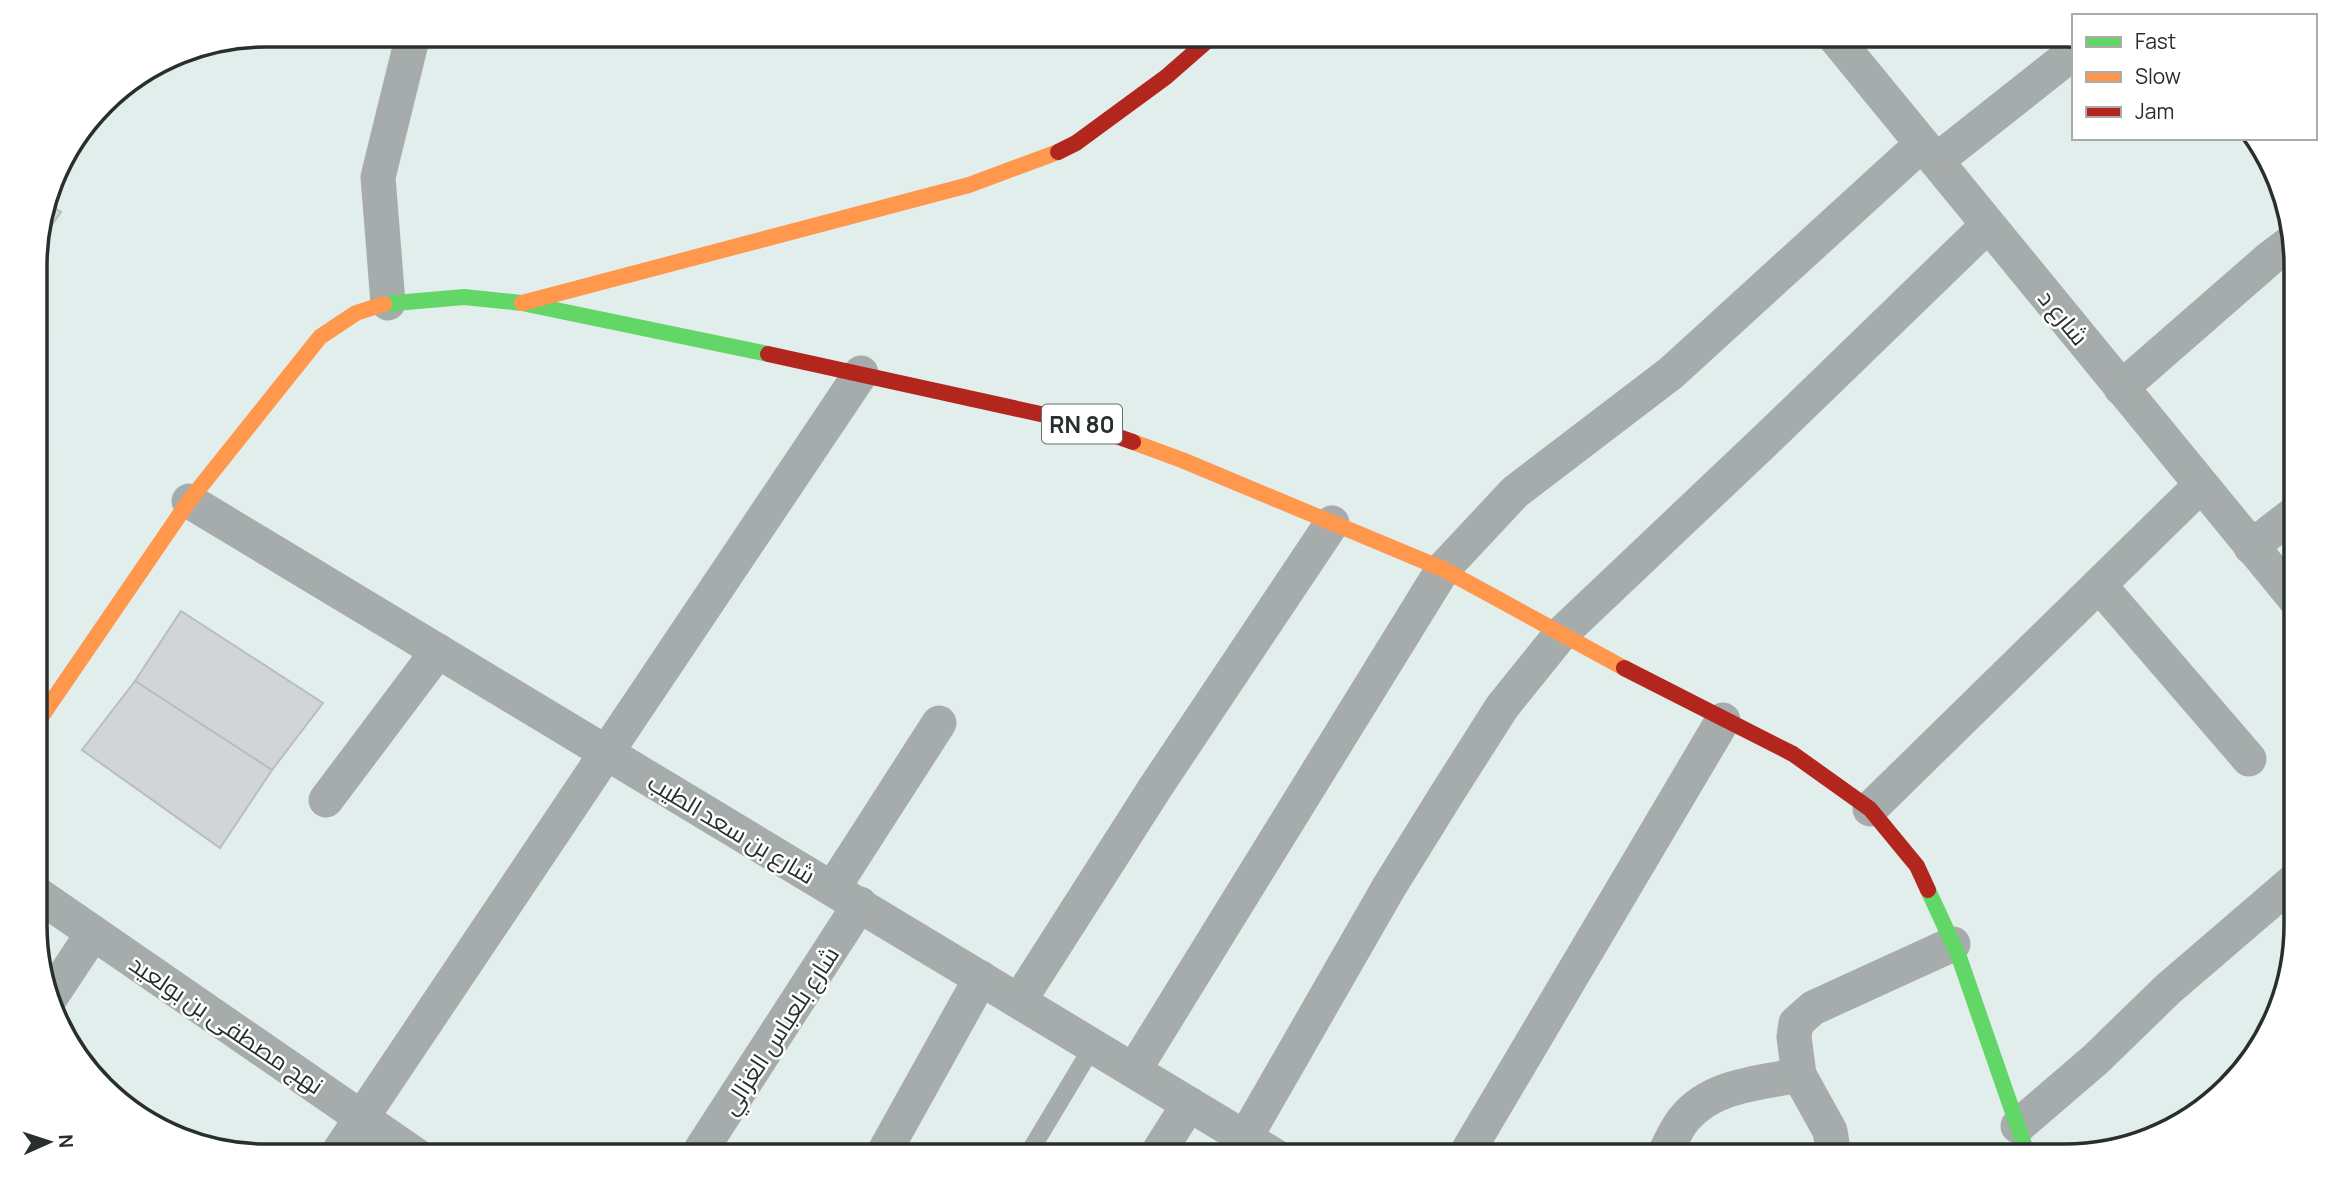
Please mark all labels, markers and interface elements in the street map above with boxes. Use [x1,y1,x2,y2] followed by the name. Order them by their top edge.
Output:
[2072,14,2317,140] legend
[2135,27,2176,55] text: Fast
[2135,62,2181,90] text: Slow
[2135,97,2174,125] text: Jam
[2031,282,2097,352] street label: شارع د
[1042,404,1122,444] road number: RN 80
[642,765,822,892] street label: شارع بن سعد الطيب
[712,939,849,1123] street label: شارع بلعباس الغزالي
[123,947,330,1102] street label: نهج مصطفى بن بولعيد
[14,1107,84,1177] north arrow
[53,1134,79,1149] text: N

